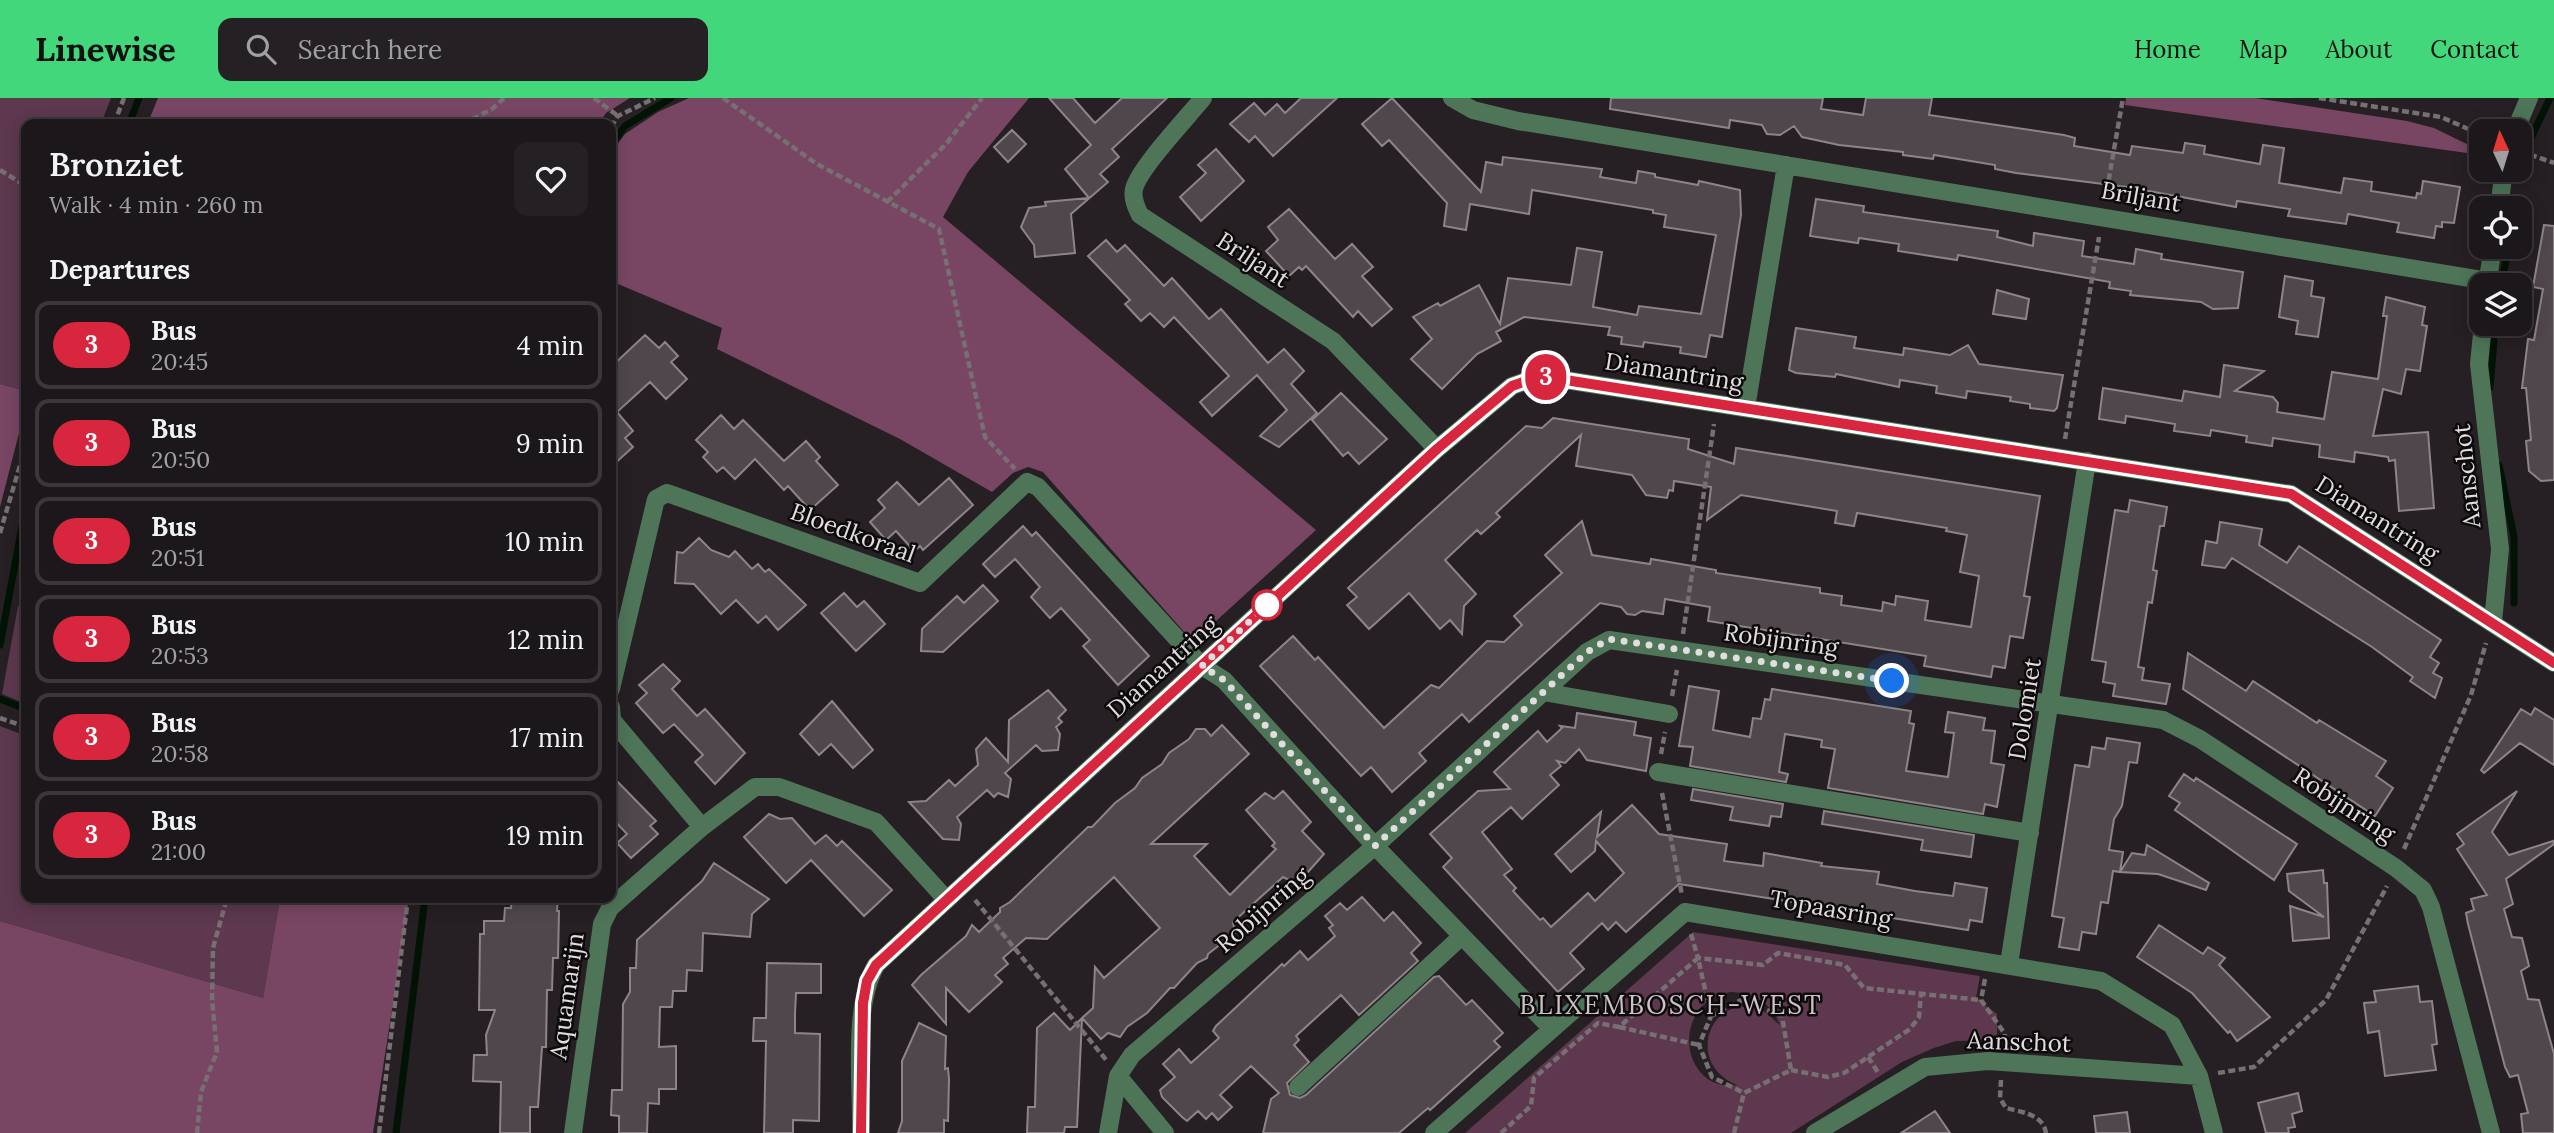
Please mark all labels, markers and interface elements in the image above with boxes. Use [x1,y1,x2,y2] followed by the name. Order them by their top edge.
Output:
[218,18,708,81] search box
[35,28,176,70] text: Linewise
[242,30,280,68] icon: search
[298,33,442,66] text: Search here
[2134,34,2201,65] text: Home
[2239,34,2288,65] text: Map
[2326,34,2392,65] text: About
[2430,34,2519,65] text: Contact
[2469,119,2532,182] north arrow
[2469,119,2532,336] map controls
[514,142,588,216] button: heart
[49,143,183,185] text: Bronziet
[2099,174,2184,219] street label: Briljant
[49,190,263,219] text: Walk · 4 min · 260 m
[2469,196,2532,259] button: locate
[1211,225,1296,295] street label: Briljant
[49,253,190,286] text: Departures
[2469,273,2532,336] button: layers
[151,314,197,347] text: Bus
[85,329,98,360] text: 3
[517,329,584,362] text: 4 min
[1603,345,1746,398] street label: Diamantring
[151,347,208,376] text: 20:45
[1523,354,1569,400] line badge: 3
[1539,361,1553,392] text: 3
[151,412,197,445] text: Bus
[2446,422,2487,530] street label: Aanschot
[85,427,98,458] text: 3
[516,427,584,460] text: 9 min
[151,445,210,474] text: 20:50
[2310,468,2445,569] street label: Diamantring
[786,496,920,569] street label: Bloedkoraal
[151,510,197,543] text: Bus
[85,525,98,556] text: 3
[505,525,584,558] text: 10 min
[151,543,204,572] text: 20:51
[1252,590,1282,620] unlabelled marker
[151,608,197,641] text: Bus
[1100,608,1225,725] street label: Diamantring
[1722,616,1841,663] street label: Robijnring
[85,623,98,654] text: 3
[507,623,584,656] text: 12 min
[151,641,209,670] text: 20:53
[2001,655,2048,762] street label: Dolomiet
[1874,663,1909,698] your location
[151,706,197,739] text: Bus
[85,721,98,752] text: 3
[509,721,584,754] text: 17 min
[151,739,209,768] text: 20:58
[2287,760,2402,849] street label: Robijnring
[151,804,197,837] text: Bus
[85,819,98,850] text: 3
[506,819,584,852] text: 19 min
[151,837,206,866] text: 21:00
[1209,860,1317,959] street label: Robijnring
[1768,883,1895,935] street label: Topaasring
[542,931,591,1062] street label: Aquamarijn
[1519,988,1823,1021] district label: BLIXEMBOSCH-WEST
[1965,1024,2072,1059] street label: Aanschot

